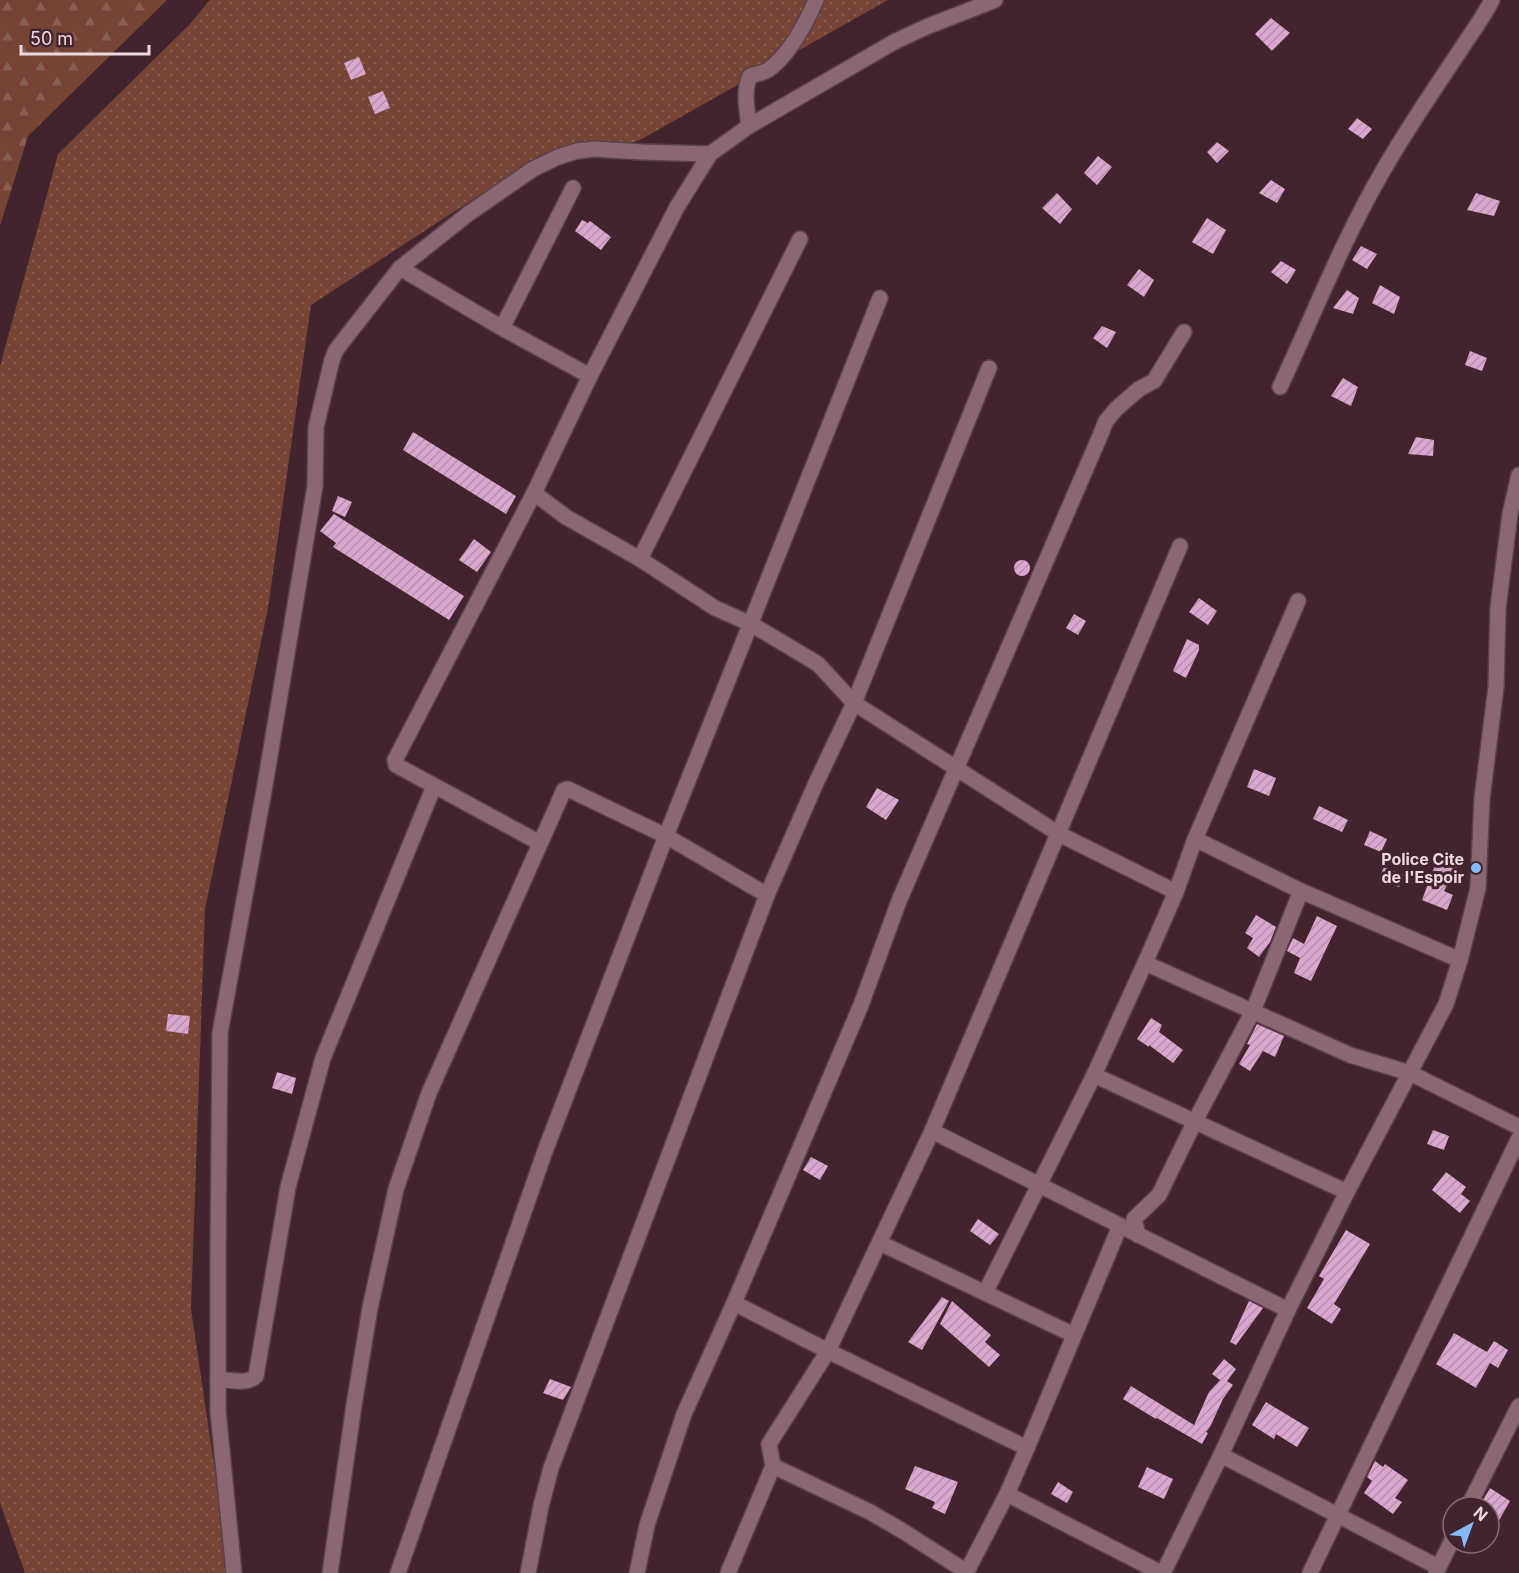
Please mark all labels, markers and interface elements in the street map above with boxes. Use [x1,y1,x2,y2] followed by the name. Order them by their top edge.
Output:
[21,18,148,56] scale bar
[30,28,73,49] text: 50 m
[1381,849,1464,887] place label: Police Cite de l'Espoir
[1469,861,1483,875] marker: Police Cite de l'Espoir
[1441,1495,1501,1555] north arrow
[1470,1502,1492,1525] text: N

